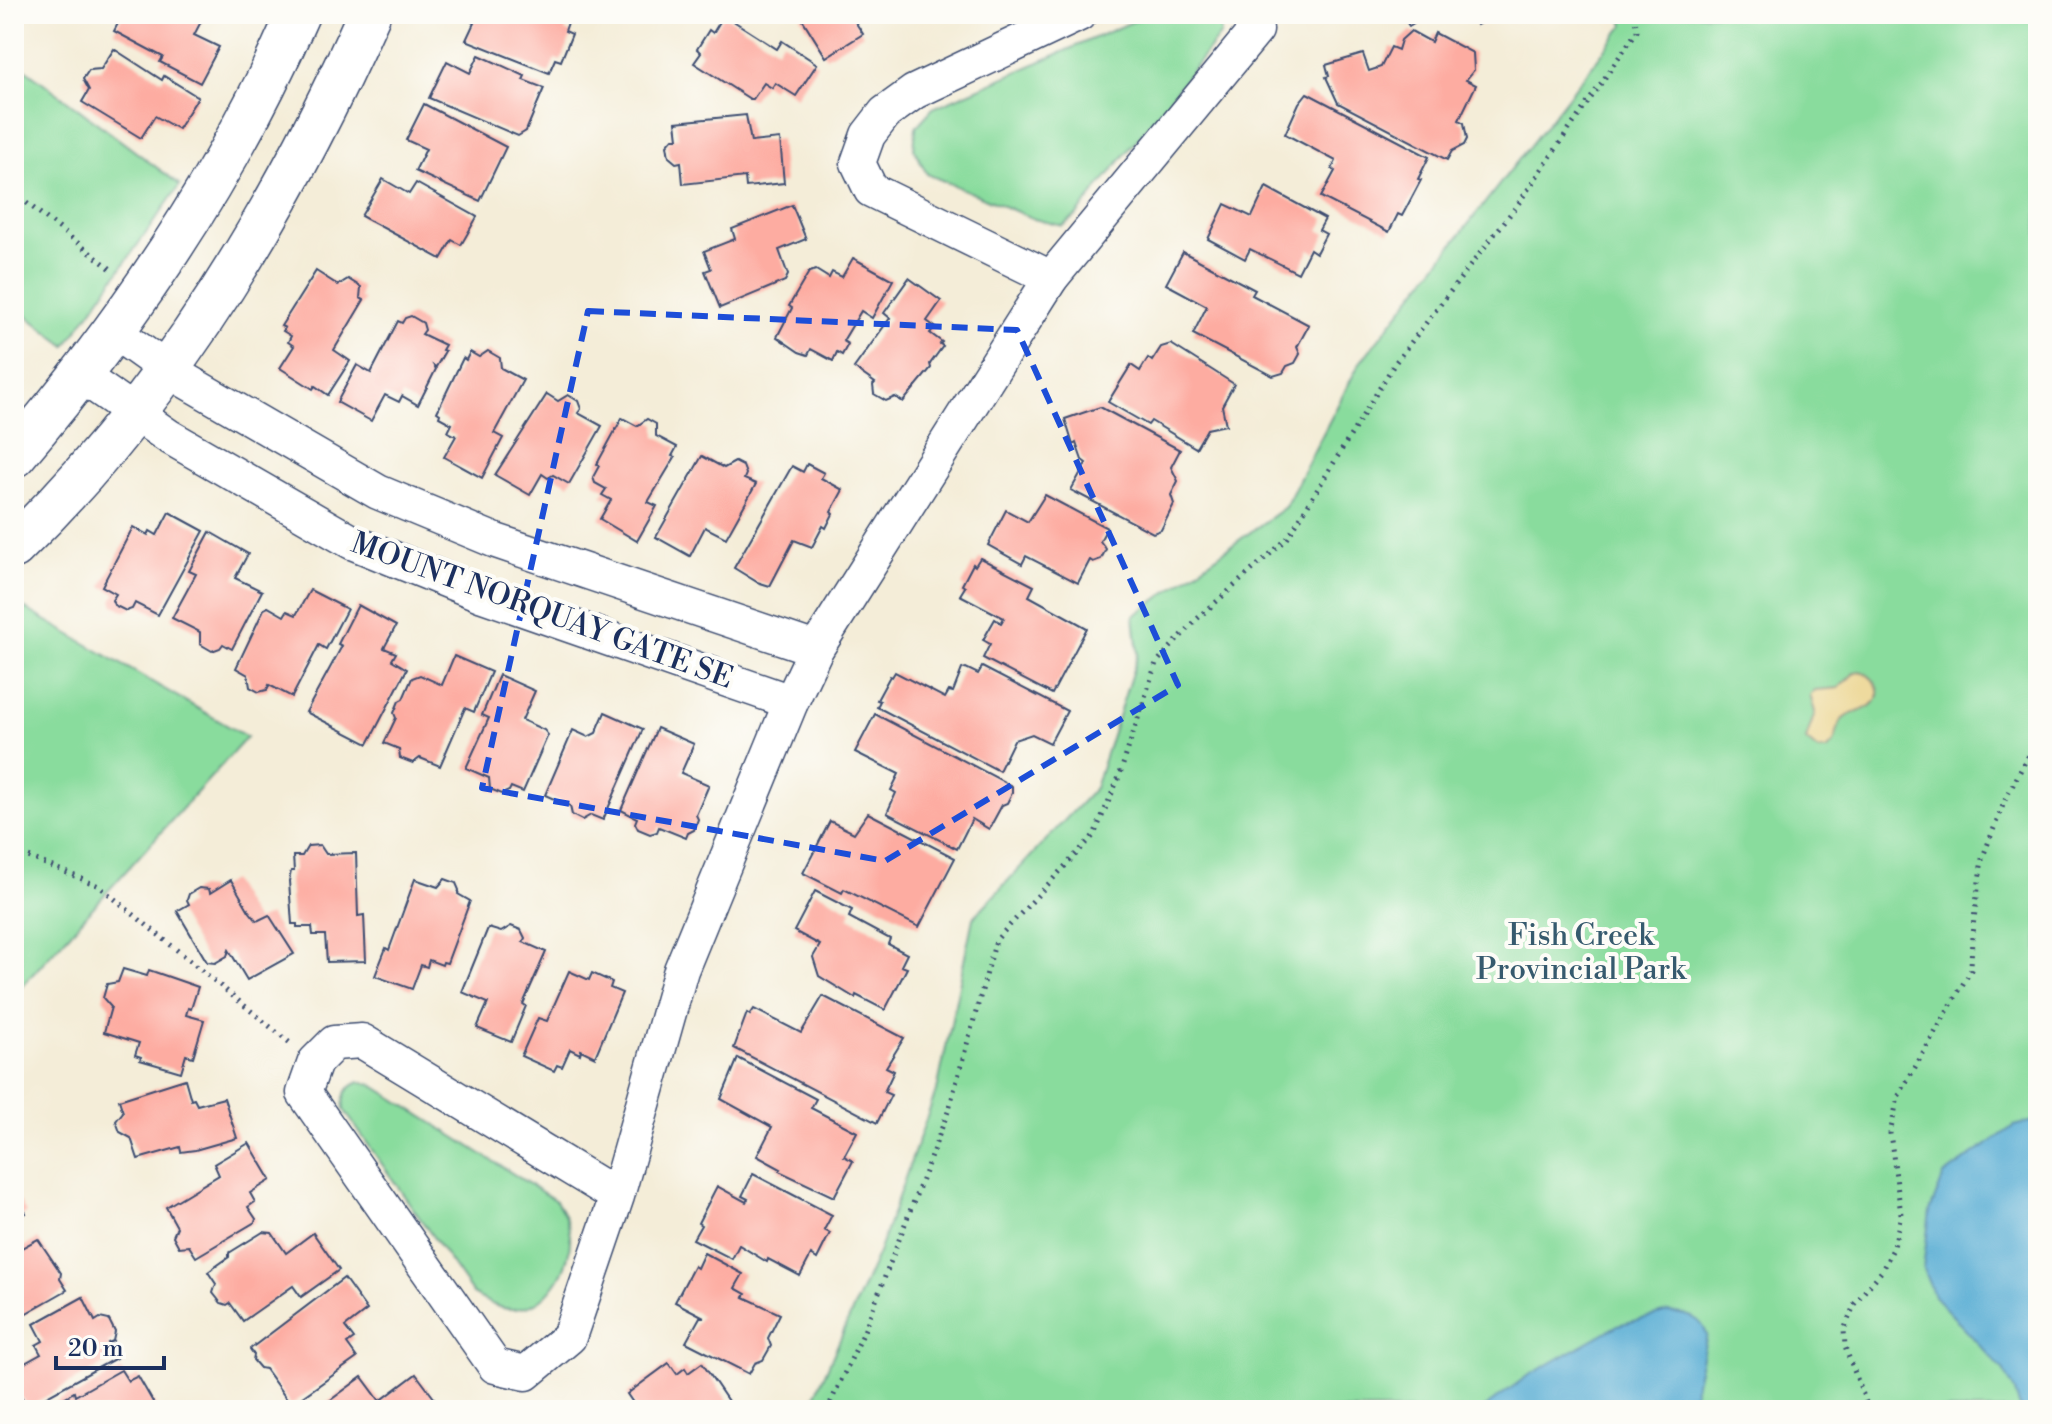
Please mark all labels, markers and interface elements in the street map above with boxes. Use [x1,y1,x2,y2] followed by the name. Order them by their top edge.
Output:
[346,524,738,698] street label: MOUNT NORQUAY GATE SE
[1476,917,1687,989] park label: Fish Creek Provincial Park
[56,1320,164,1370] scale bar
[68,1334,124,1364] text: 20 m

